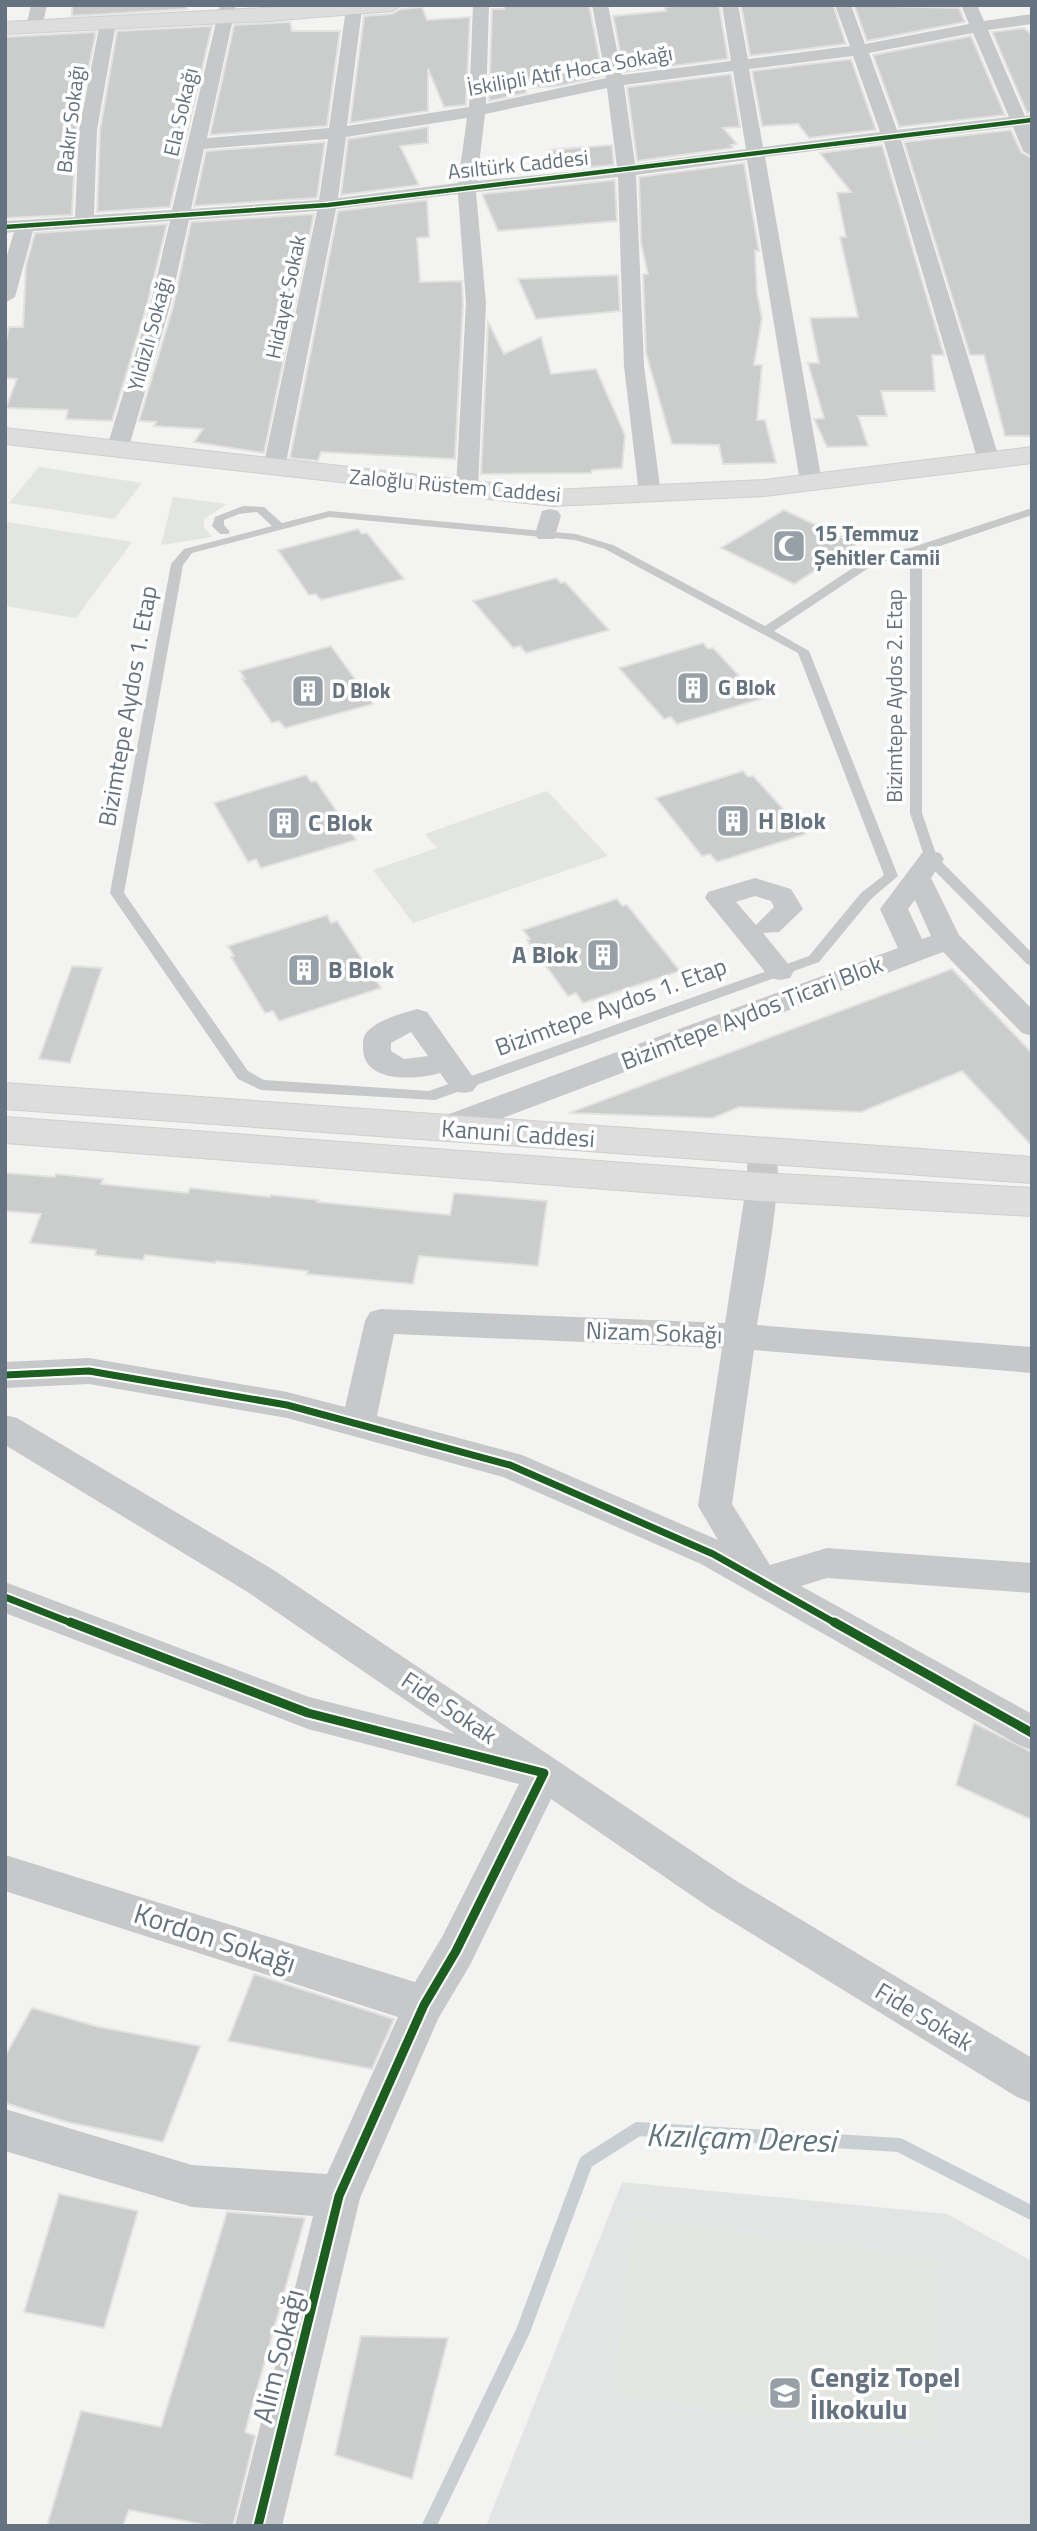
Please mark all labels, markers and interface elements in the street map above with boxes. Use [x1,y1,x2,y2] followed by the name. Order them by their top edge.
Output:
[465,36,675,104] street label: İskilipli Atıf Hoca Sokağı
[48,63,92,175] street label: Bakır Sokağı
[154,64,206,159] street label: Ela Sokağı
[446,141,590,187] street label: Asıltürk Caddesi
[256,232,314,362] street label: Hidayet Sokak
[118,273,180,394] street label: Yıldızlı Sokağı
[348,460,562,510] street label: Zaloğlu Rüstem Caddesi
[814,517,940,573] place label: 15 Temmuz Şehitler Camii
[770,527,808,565] mosque icon: 15 Temmuz Şehitler Camii
[88,583,166,829] street label: Bizimtepe Aydos 1. Etap
[878,589,910,803] street label: Bizimtepe Aydos 2. Etap
[674,669,712,707] building icon: G Blok
[718,671,776,703] place label: G Blok
[289,672,327,710] building icon: D Blok
[332,674,391,706] place label: D Blok
[714,802,752,840] building icon: H Blok
[758,802,826,838] place label: H Blok
[265,804,303,842] building icon: C Blok
[308,804,373,840] place label: C Blok
[512,936,579,972] place label: A Blok
[584,936,622,974] building icon: A Blok
[616,945,888,1079] street label: Bizimtepe Aydos Ticari Blok
[490,947,731,1065] street label: Bizimtepe Aydos 1. Etap
[285,951,323,989] building icon: B Blok
[328,951,395,987] place label: B Blok
[440,1110,596,1156] street label: Kanuni Caddesi
[585,1312,723,1352] street label: Nizam Sokağı
[394,1662,505,1753] street label: Fide Sokak
[128,1891,302,1984] street label: Kordon Sokağı
[869,1973,981,2060] street label: Fide Sokak
[645,2110,840,2164] water label: Kızılçam Deresi
[240,2284,315,2427] street label: Alim Sokağı
[810,2355,961,2430] place label: Cengiz Topel İlkokulu
[766,2374,804,2412] school or university icon: Cengiz Topel İlkokulu

